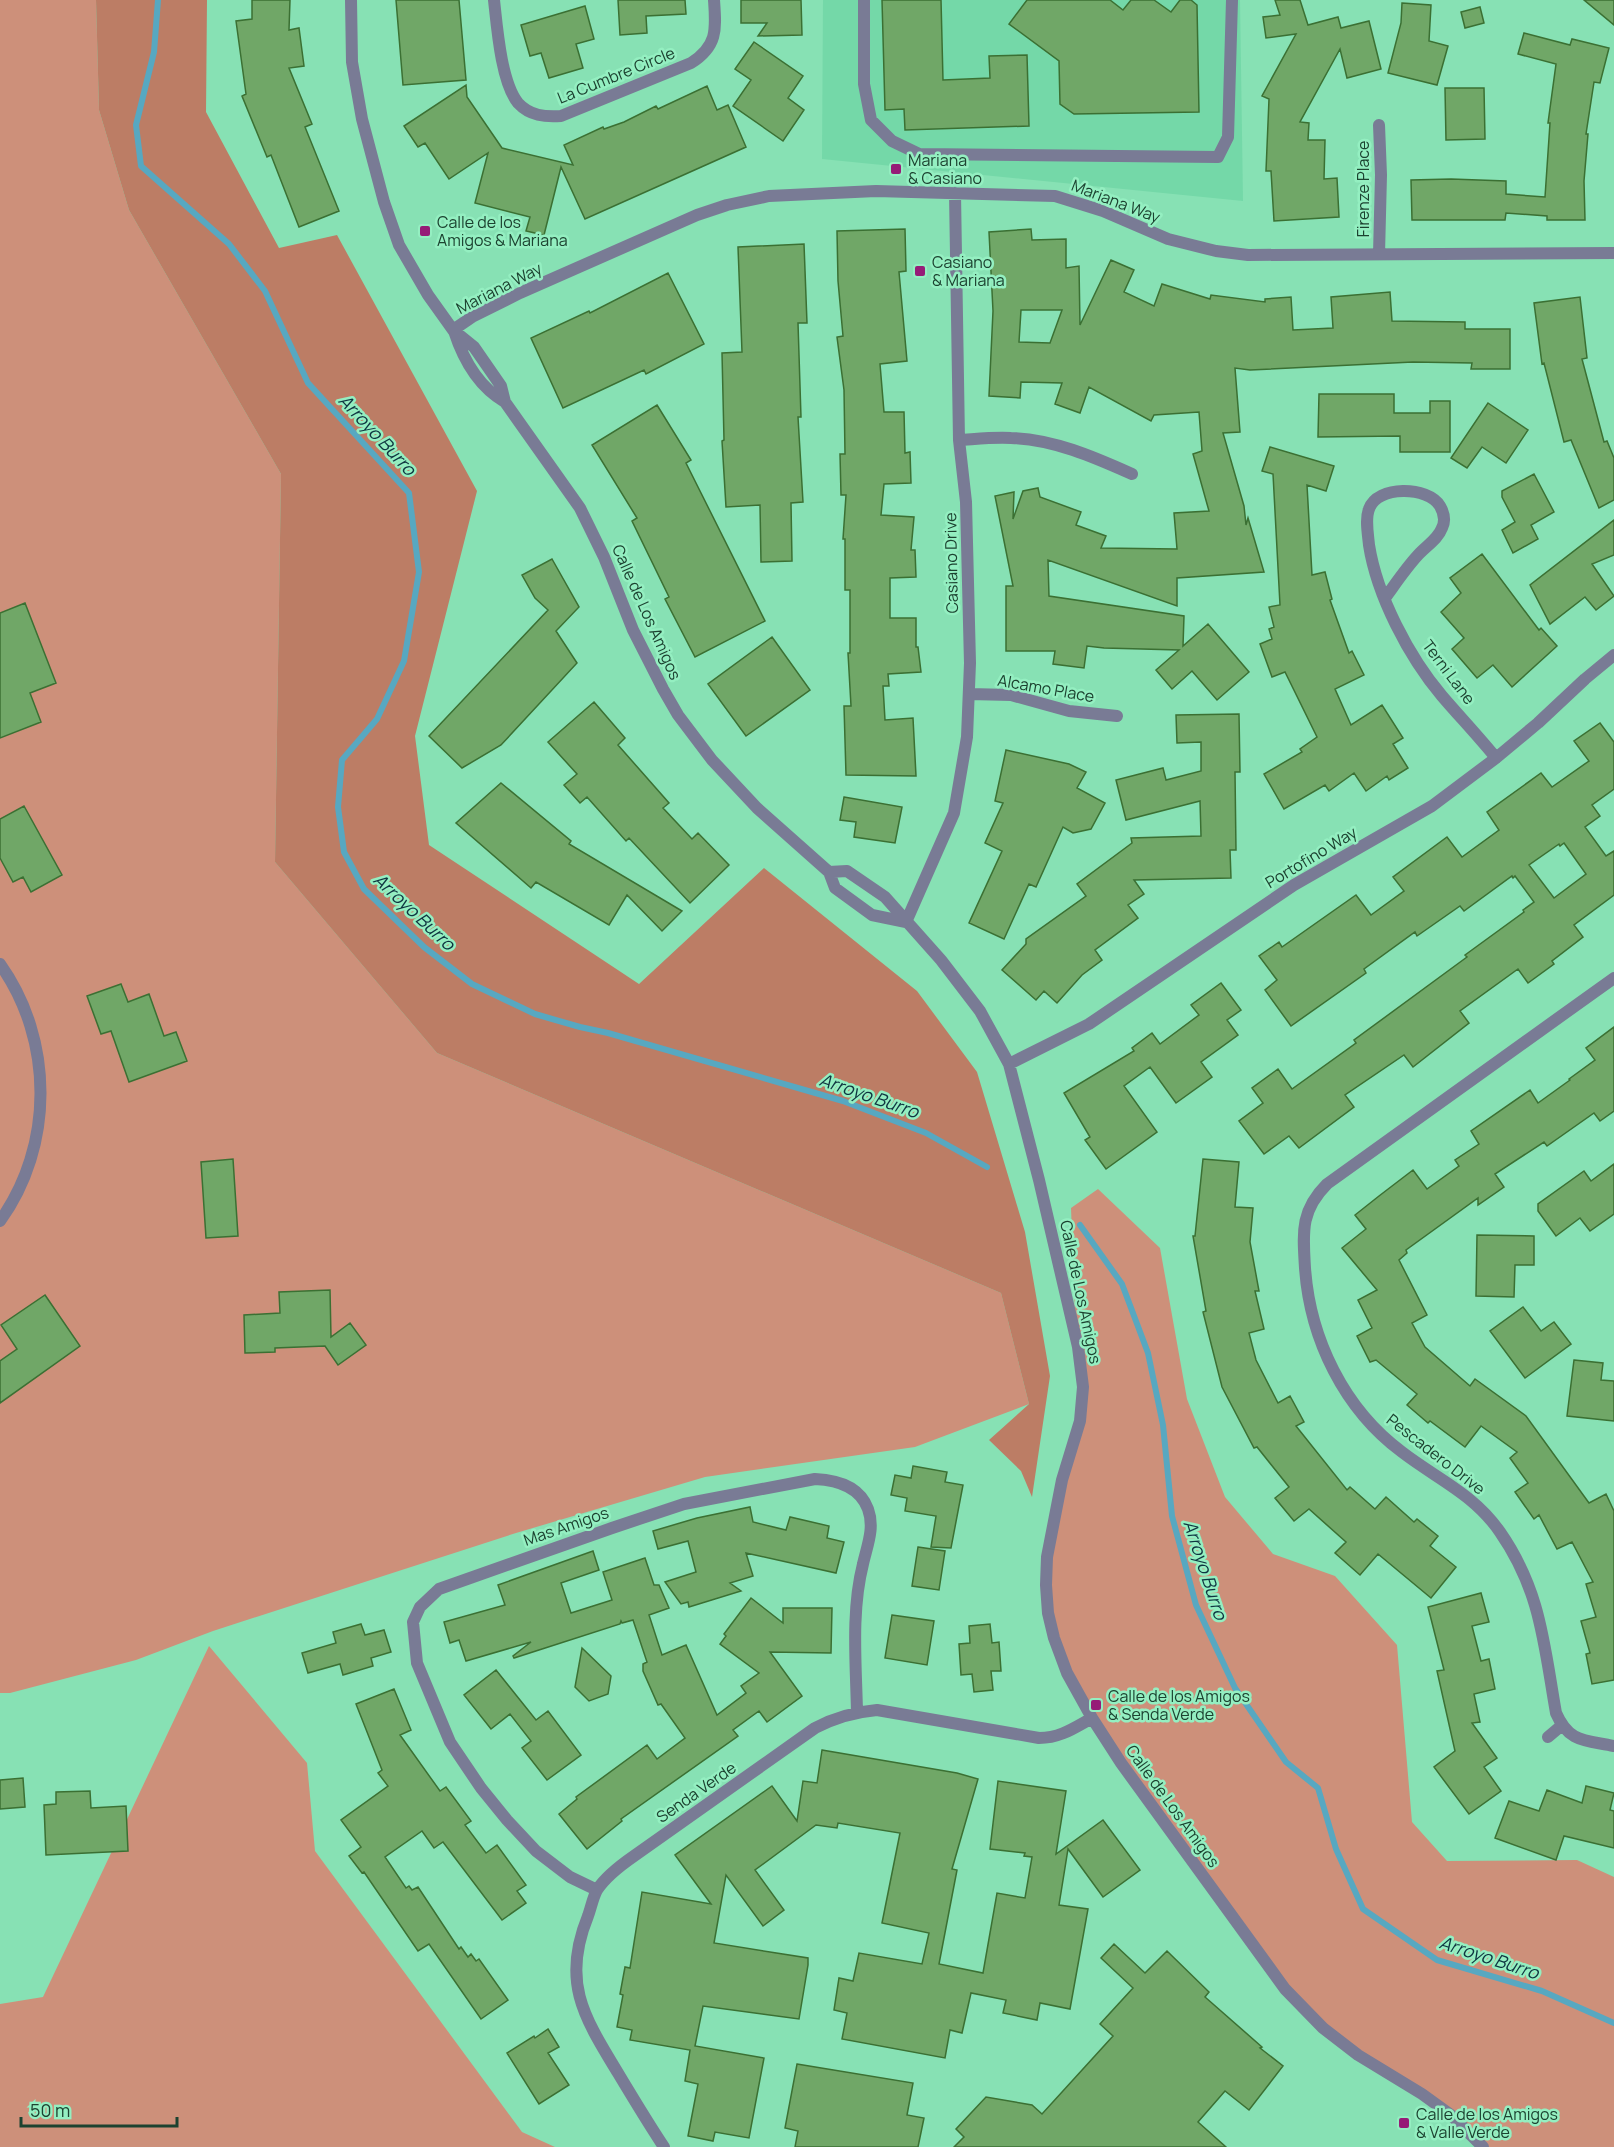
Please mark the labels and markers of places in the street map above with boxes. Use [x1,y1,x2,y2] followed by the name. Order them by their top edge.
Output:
[908,149,982,189] place label: Mariana & Casiano
[889,162,903,176] marker: Mariana & Casiano
[437,211,568,251] place label: Calle de los Amigos & Mariana
[418,224,432,238] marker: Calle de los Amigos & Mariana
[932,251,1005,291] place label: Casiano & Mariana
[913,264,927,278] marker: Casiano & Mariana
[1108,1685,1250,1725] place label: Calle de los Amigos & Senda Verde
[1089,1698,1103,1712] marker: Calle de los Amigos & Senda Verde
[1416,2103,1558,2143] place label: Calle de los Amigos & Valle Verde
[1397,2116,1411,2130] marker: Calle de los Amigos & Valle Verde

